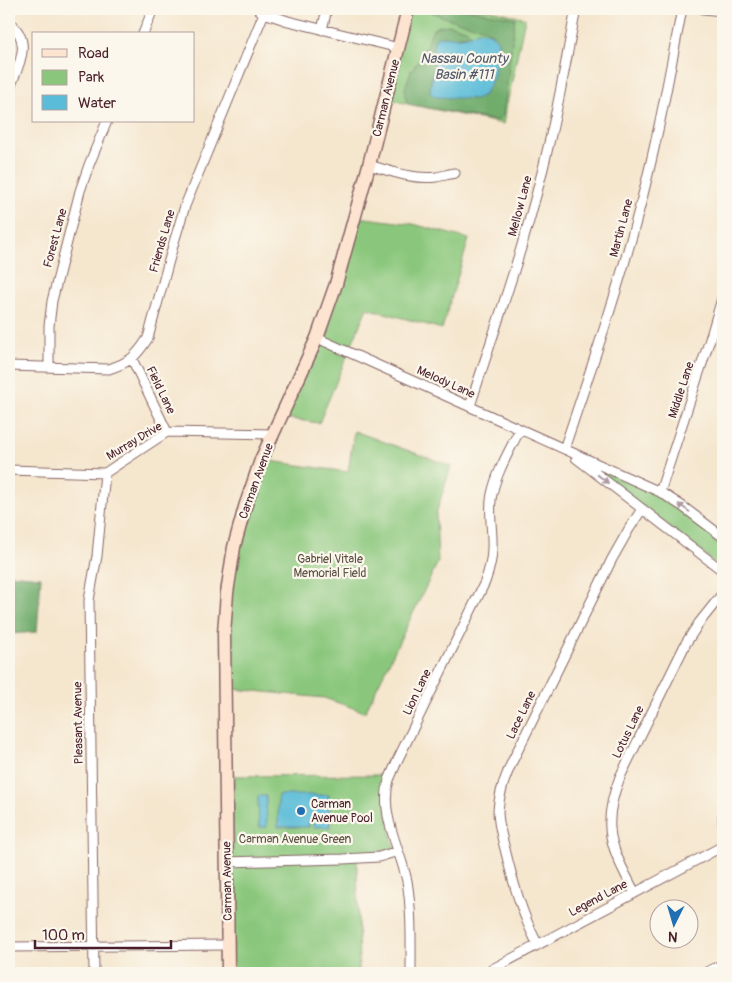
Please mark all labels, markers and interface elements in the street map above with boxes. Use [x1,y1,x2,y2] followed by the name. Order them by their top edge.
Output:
[32,32,195,122] legend
[78,44,109,63] text: Road
[420,50,510,83] water label: Nassau County Basin #111
[370,58,403,138] street label: Carman Avenue
[78,68,105,87] text: Park
[78,94,117,113] text: Water
[505,174,536,238] street label: Mellow Lane
[607,197,636,259] street label: Martin Lane
[40,207,71,269] street label: Forest Lane
[146,208,179,274] street label: Friends Lane
[665,360,698,420] street label: Middle Lane
[414,363,477,402] street label: Melody Lane
[143,364,179,417] street label: Field Lane
[104,419,165,464] street label: Murray Drive
[236,441,277,521] street label: Carman Avenue
[596,473,609,484] one-way arrow
[677,503,691,513] one-way arrow
[293,552,367,581] park label: Gabriel Vitale Memorial Field
[400,667,435,718] street label: Lion Lane
[70,682,87,764] street label: Pleasant Avenue
[503,689,540,742] street label: Lace Lane
[609,703,648,761] street label: Lotus Lane
[311,797,373,826] place label: Carman Avenue Pool
[295,805,307,817] marker: Carman Avenue Pool
[239,832,351,847] park label: Carman Avenue Green
[219,841,236,921] street label: Carman Avenue
[566,877,630,920] street label: Legend Lane
[650,900,700,950] north arrow
[35,917,171,949] scale bar
[42,926,85,945] text: 100 m
[667,928,678,945] text: N

